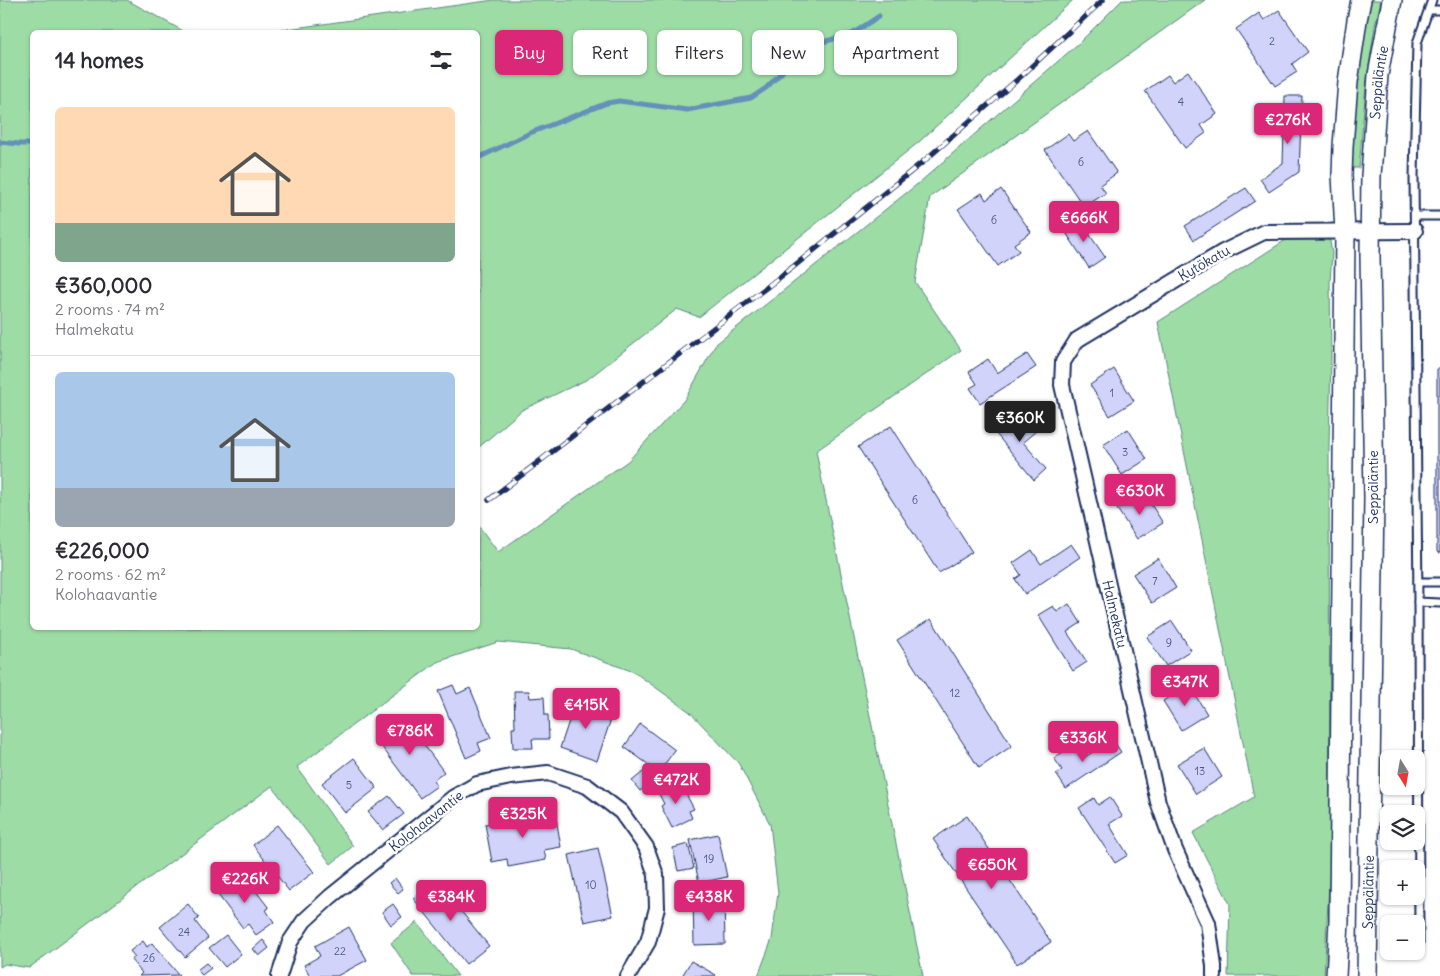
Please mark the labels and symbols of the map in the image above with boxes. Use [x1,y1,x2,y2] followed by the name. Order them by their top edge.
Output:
[1269,34,1275,48] house number: 2
[1366,44,1392,120] street label: Seppäläntie
[1178,95,1184,109] house number: 4
[1253,102,1323,145] pin: €276K
[1078,155,1084,169] house number: 6
[1049,200,1119,243] pin: €666K
[991,213,997,227] house number: 6
[1175,241,1233,285] street label: Kytökatu
[1110,386,1114,400] house number: 1
[985,400,1055,443] pin: €360K
[1122,445,1128,459] house number: 3
[1364,450,1382,524] street label: Seppäläntie
[1105,474,1175,516] pin: €630K
[912,493,918,507] house number: 6
[1152,574,1158,588] house number: 7
[1098,578,1132,650] street label: Halmekatu
[1166,636,1172,650] house number: 9
[1150,664,1220,707] pin: €347K
[950,686,960,700] house number: 12
[551,688,621,730] pin: €415K
[375,714,445,756] pin: €786K
[1048,720,1118,763] pin: €336K
[1380,750,1425,795] north arrow
[641,762,711,805] pin: €472K
[1195,764,1205,778] house number: 13
[346,778,352,792] house number: 5
[385,786,467,856] street label: Kolohaavantie
[488,796,558,839] pin: €325K
[957,848,1027,890] pin: €650K
[704,852,714,866] house number: 19
[1359,855,1378,929] street label: Seppäläntie
[210,862,280,904] pin: €226K
[585,878,597,892] house number: 10
[416,880,486,922] pin: €384K
[674,880,744,922] pin: €438K
[178,925,190,939] house number: 24
[334,944,346,958] house number: 22
[143,951,155,965] house number: 26

